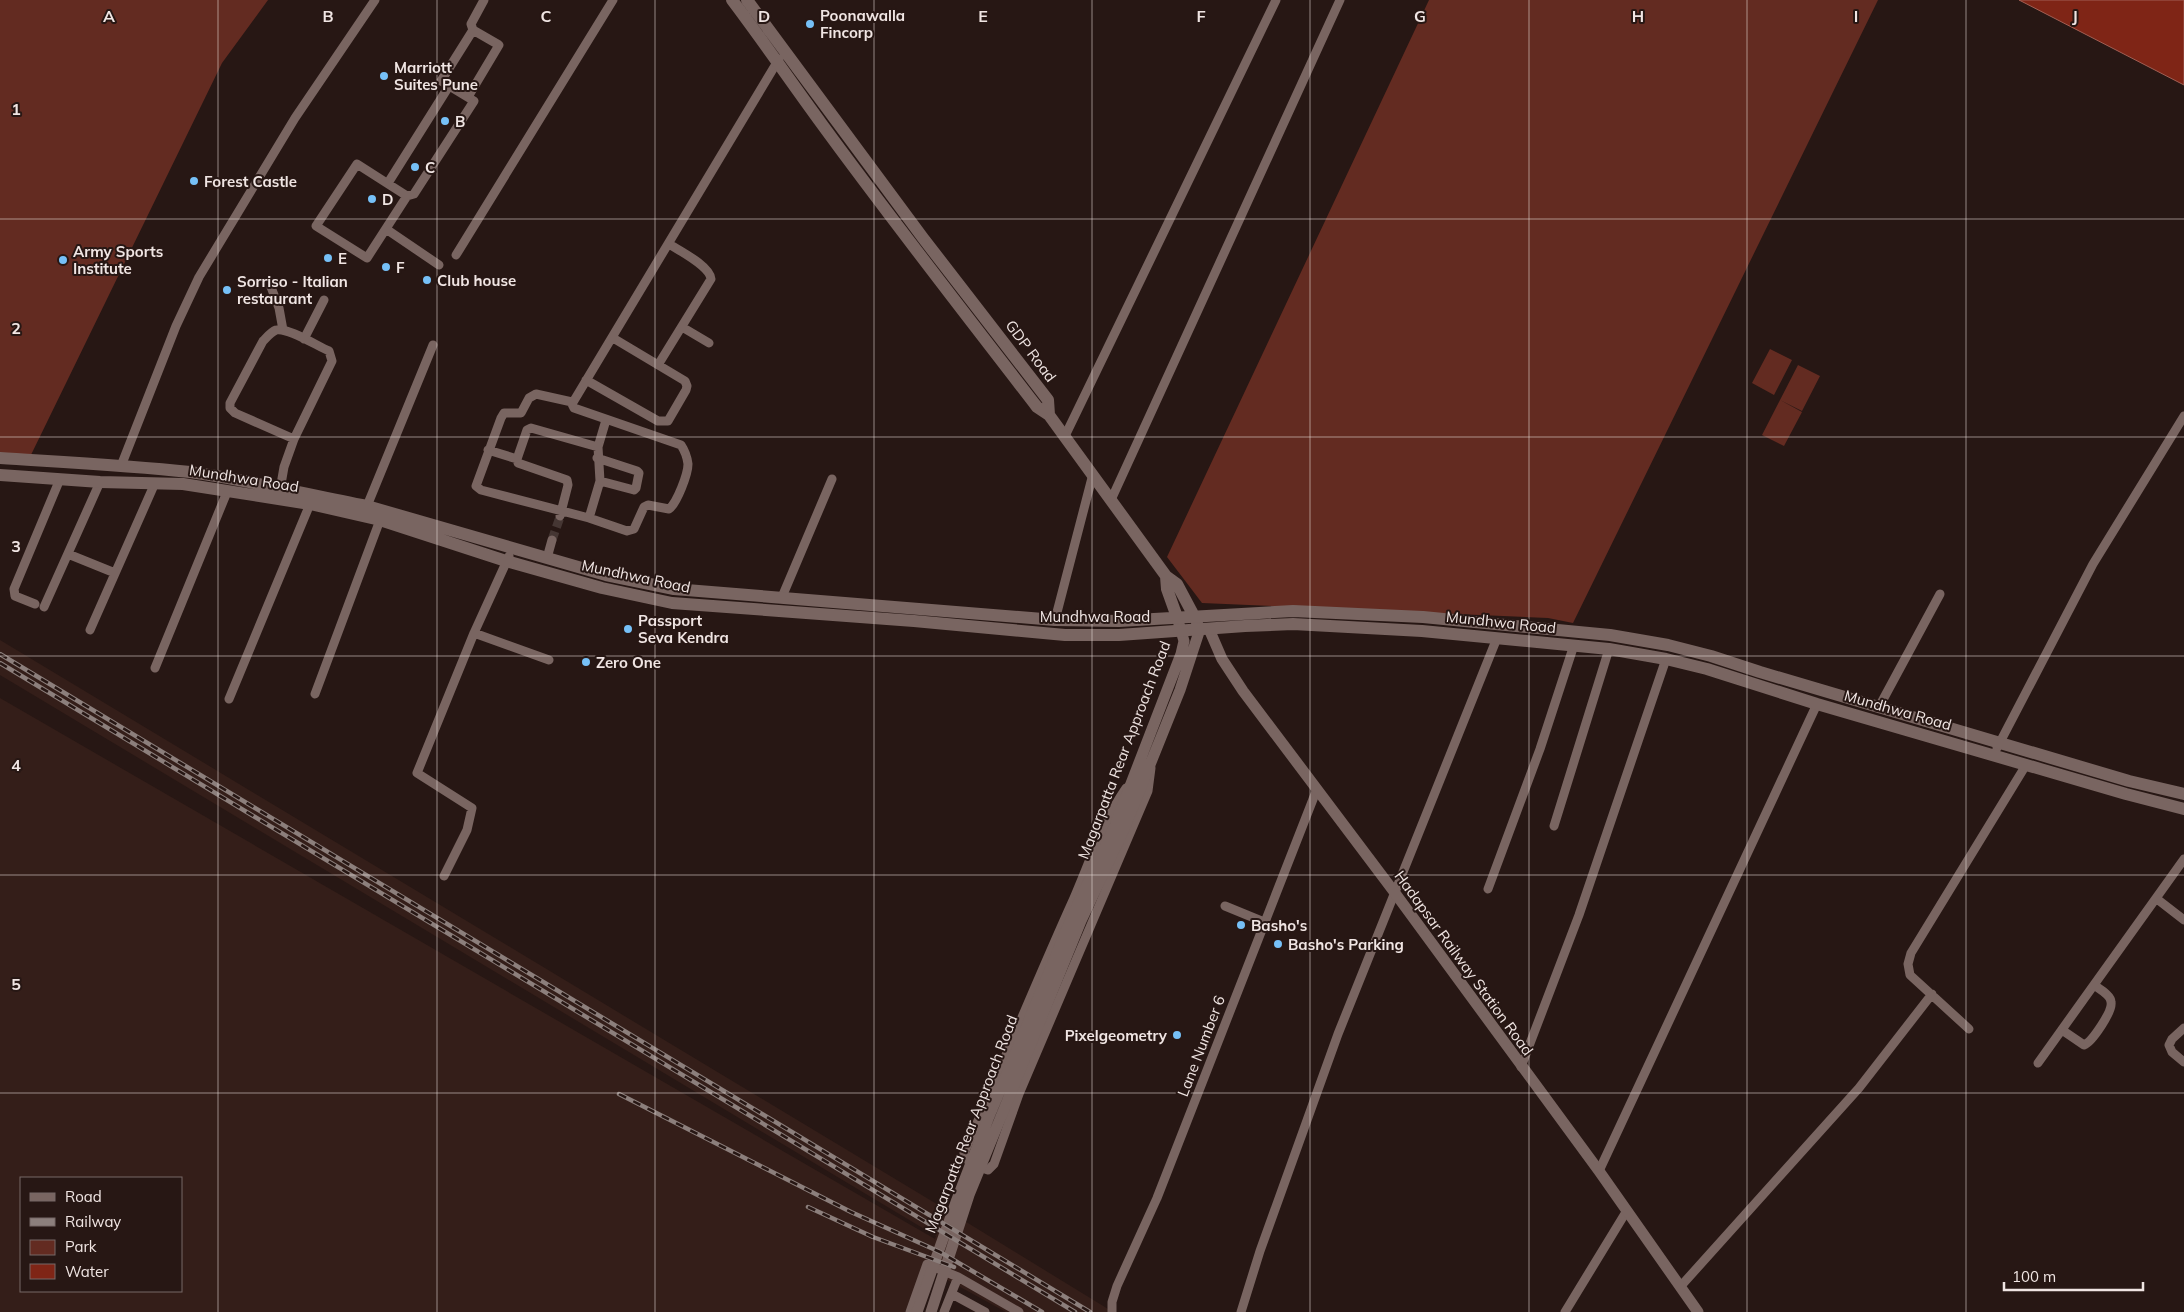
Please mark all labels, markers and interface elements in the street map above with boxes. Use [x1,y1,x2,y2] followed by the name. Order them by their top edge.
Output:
[103,6,115,26] text: A
[322,6,334,26] text: B
[541,6,552,26] text: C
[758,6,770,26] text: D
[820,6,905,42] place label: Poonawalla Fincorp
[978,6,988,26] text: E
[1196,6,1206,26] text: F
[1414,6,1426,26] text: G
[1632,6,1644,26] text: H
[1854,6,1858,26] text: I
[2072,6,2078,26] text: J
[804,18,816,30] marker: Poonawalla Fincorp
[394,58,478,94] place label: Marriott Suites Pune
[378,70,390,82] marker: Marriott Suites Pune
[11,99,21,119] text: 1
[455,112,465,131] place label: B
[439,115,451,127] marker: B
[425,158,435,177] place label: C
[409,161,421,173] marker: C
[204,172,297,191] place label: Forest Castle
[188,175,200,187] marker: Forest Castle
[382,190,393,209] place label: D
[366,193,378,205] marker: D
[73,242,163,278] place label: Army Sports Institute
[338,249,347,268] place label: E
[322,252,334,264] marker: E
[57,254,69,266] marker: Army Sports Institute
[396,258,405,277] place label: F
[380,261,392,273] marker: F
[437,271,516,290] place label: Club house
[237,272,348,308] place label: Sorriso - Italian restaurant
[421,274,433,286] marker: Club house
[221,284,233,296] marker: Sorriso - Italian restaurant
[1002,316,1060,386] street label: GDP Road
[11,318,21,338] text: 2
[188,460,300,496] street label: Mundhwa Road
[11,536,21,556] text: 3
[580,555,692,597] street label: Mundhwa Road
[1040,607,1150,626] street label: Mundhwa Road
[1445,607,1557,637] street label: Mundhwa Road
[638,611,729,647] place label: Passport Seva Kendra
[622,623,634,635] marker: Passport Seva Kendra
[1074,638,1174,862] street label: Magarpatta Rear Approach Road
[596,653,661,672] place label: Zero One
[580,656,592,668] marker: Zero One
[1842,686,1954,734] street label: Mundhwa Road
[11,755,21,775] text: 4
[1391,867,1537,1059] street label: Hadapsar Railway Station Road
[1251,916,1307,935] place label: Basho's
[1235,919,1247,931] marker: Basho's
[1288,935,1404,954] place label: Basho's Parking
[1272,938,1284,950] marker: Basho's Parking
[11,974,21,994] text: 5
[1173,993,1229,1099] street label: Lane Number 6
[921,1012,1021,1236] street label: Magarpatta Rear Approach Road
[1065,1026,1168,1045] place label: Pixelgeometry
[1171,1029,1183,1041] marker: Pixelgeometry
[20,1177,182,1292] legend
[65,1187,102,1206] text: Road
[65,1212,121,1231] text: Railway
[65,1237,97,1256] text: Park
[2004,1260,2143,1292] scale bar
[65,1262,109,1281] text: Water
[2012,1267,2056,1286] text: 100 m

